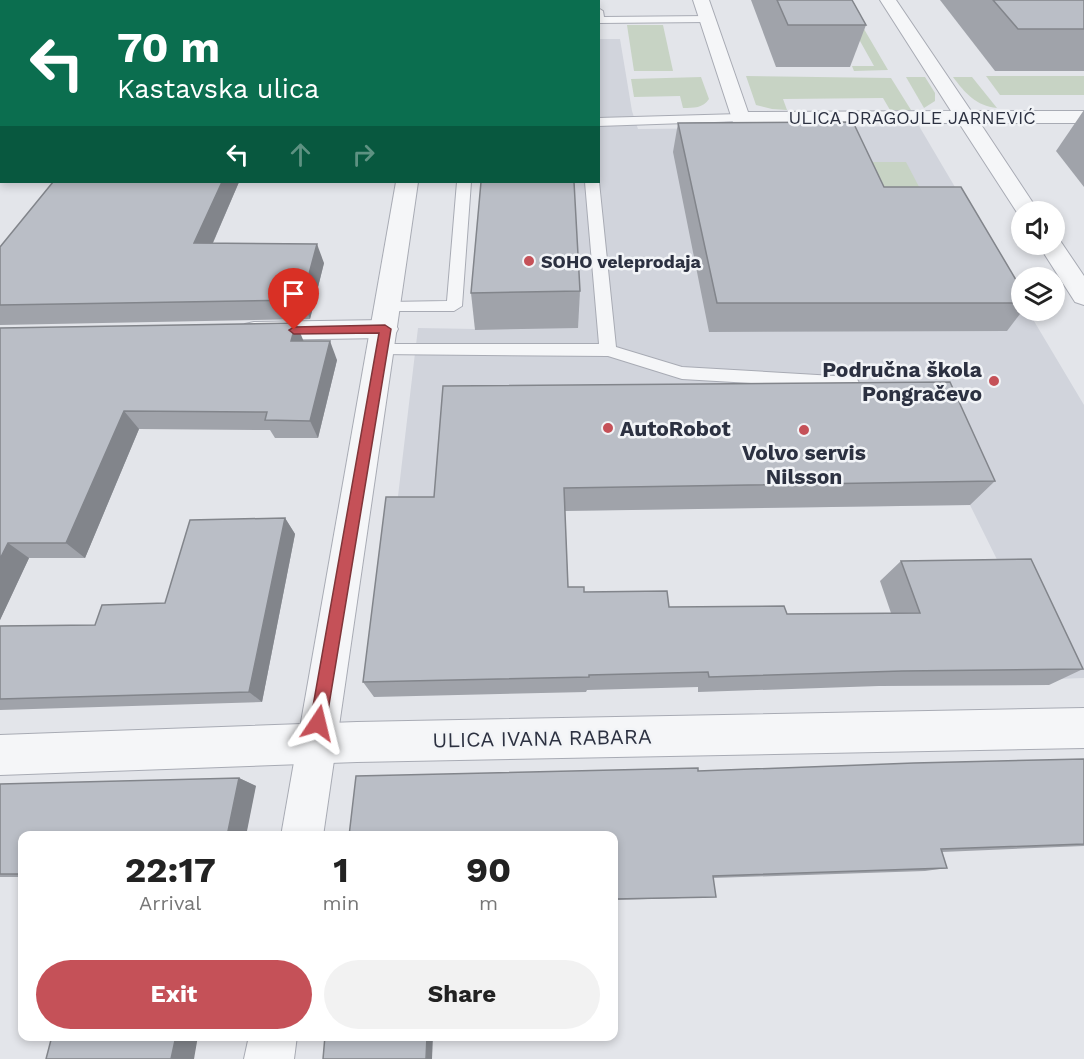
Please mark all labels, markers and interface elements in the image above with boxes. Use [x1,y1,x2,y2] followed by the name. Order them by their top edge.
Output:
[117,23,220,72] text: 70 m
[18,24,96,102] icon: left
[117,73,319,105] text: Kastavska ulica
[788,107,1036,128] street label: ULICA DRAGOJLE JARNEVIĆ
[221,138,254,171] icon: left
[284,138,317,171] icon: ahead
[347,138,380,171] icon: right
[1011,201,1065,321] map controls
[1011,201,1065,255] button: sound
[541,251,702,272] place label: SOHO veleprodaja
[522,254,536,268] marker: SOHO veleprodaja
[1011,267,1065,321] button: layers
[268,268,319,330] pin
[277,277,310,310] icon: arrive
[822,357,983,406] place label: Područna škola Pongračevo
[987,374,1001,388] marker: Područna škola Pongračevo
[620,416,731,441] place label: AutoRobot
[601,421,615,435] marker: AutoRobot
[797,423,811,437] marker: Volvo servis Nilsson
[742,440,866,489] place label: Volvo servis Nilsson
[286,691,350,755] position arrow
[432,724,652,752] street label: ULICA IVANA RABARA
[125,849,216,891] text: 22:17
[333,849,349,891] text: 1
[466,849,511,891] text: 90
[139,891,201,915] text: Arrival
[323,891,359,915] text: min
[479,891,498,915] text: m
[36,960,312,1029] button: Exit
[324,960,600,1029] button: Share

